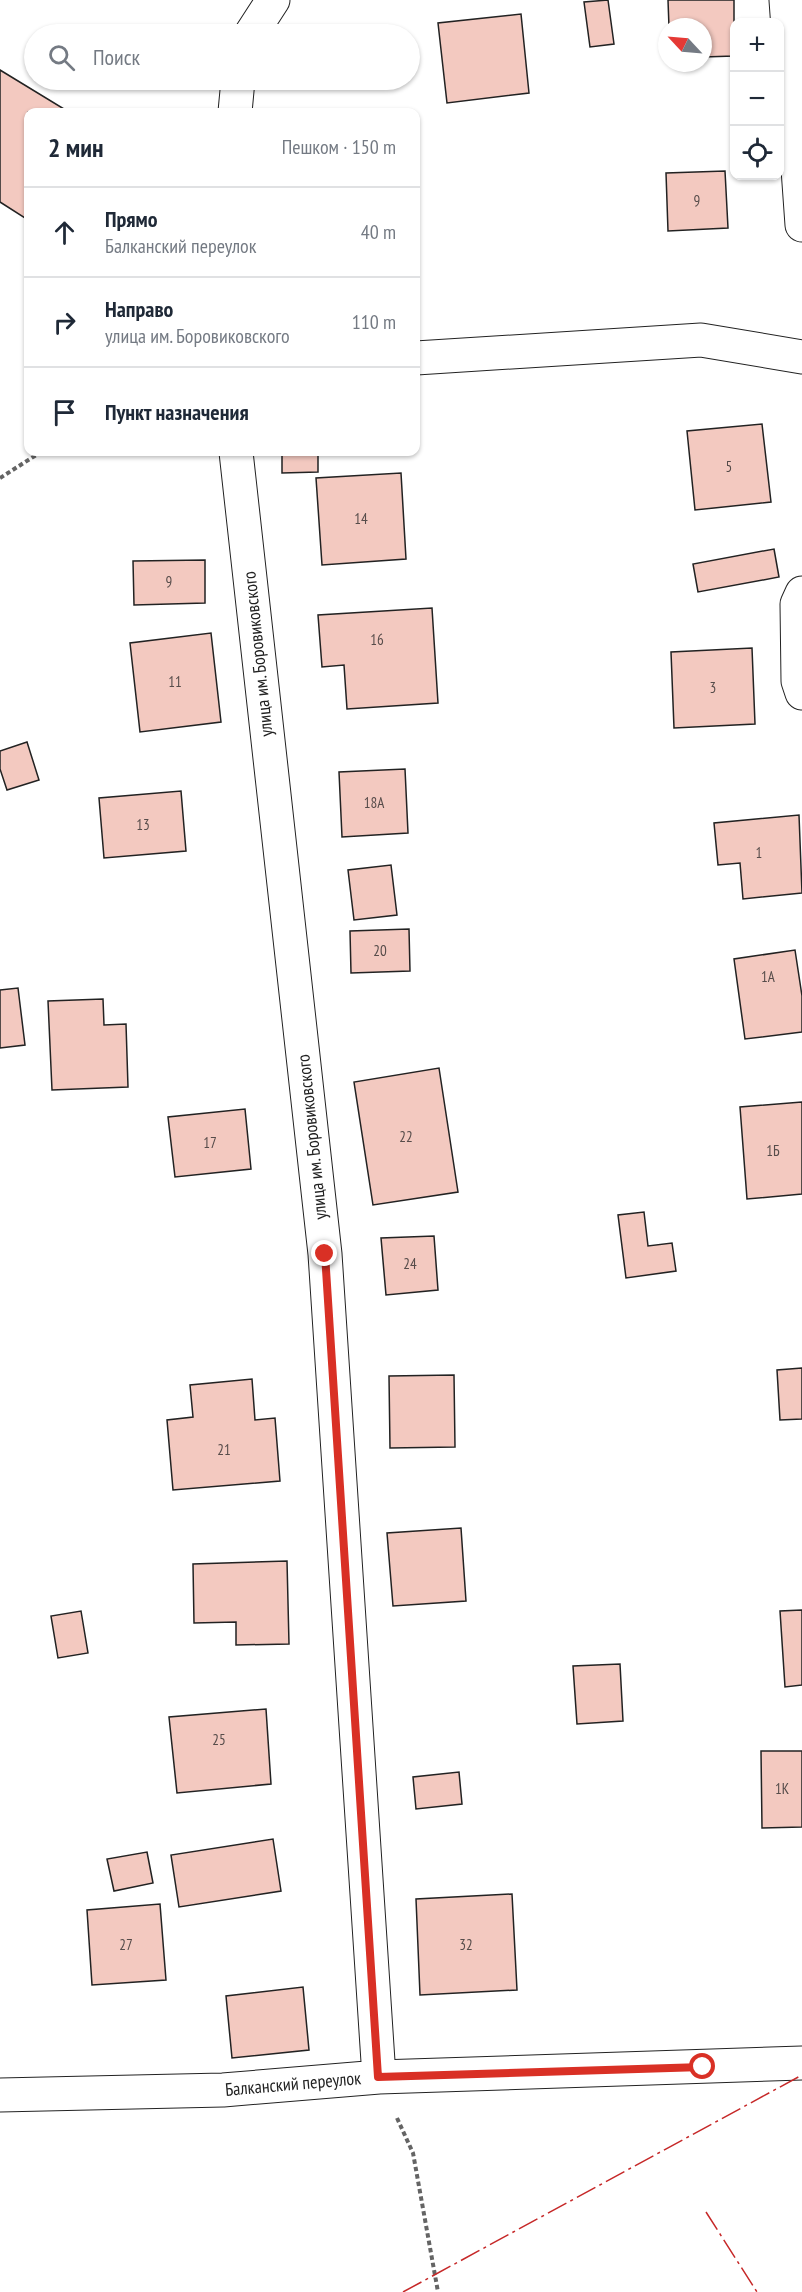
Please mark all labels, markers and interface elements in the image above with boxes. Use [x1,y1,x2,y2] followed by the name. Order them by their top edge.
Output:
[658,18,712,72] north arrow
[730,18,784,180] map controls
[730,18,784,72] button: +
[24,24,420,90] search box
[45,41,78,74] icon: search
[93,43,140,71] text: Поиск
[730,72,784,126] button: −
[730,126,784,180] button: locate
[48,131,103,164] text: 2 мин
[282,134,396,160] text: Пешком · 150 m
[694,191,700,210] house number: 9
[105,205,158,233] text: Прямо
[48,216,81,249] icon: ahead
[361,219,396,245] text: 40 m
[105,233,256,259] text: Балканский переулок
[105,295,173,323] text: Направо
[48,306,81,339] icon: right
[352,309,396,335] text: 110 m
[105,323,290,349] text: улица им. Боровиковского
[48,396,81,429] icon: arrive
[105,398,249,426] text: Пункт назначения
[726,457,732,476] house number: 5
[354,509,368,528] house number: 14
[237,570,278,738] street label: улица им. Боровиковского
[166,572,172,591] house number: 9
[370,630,384,649] house number: 16
[168,672,182,691] house number: 11
[710,678,716,697] house number: 3
[364,793,385,812] house number: 18А
[136,815,150,834] house number: 13
[756,843,762,862] house number: 1
[373,941,387,960] house number: 20
[761,967,776,986] house number: 1А
[291,1053,332,1221] street label: улица им. Боровиковского
[399,1127,413,1146] house number: 22
[203,1133,217,1152] house number: 17
[766,1141,780,1160] house number: 1Б
[311,1240,337,1266] route end
[403,1254,417,1273] house number: 24
[217,1440,231,1459] house number: 21
[212,1730,226,1749] house number: 25
[775,1779,790,1798] house number: 1К
[119,1935,133,1954] house number: 27
[459,1935,473,1954] house number: 32
[689,2053,715,2079] route start
[224,2066,362,2101] street label: Балканский переулок

